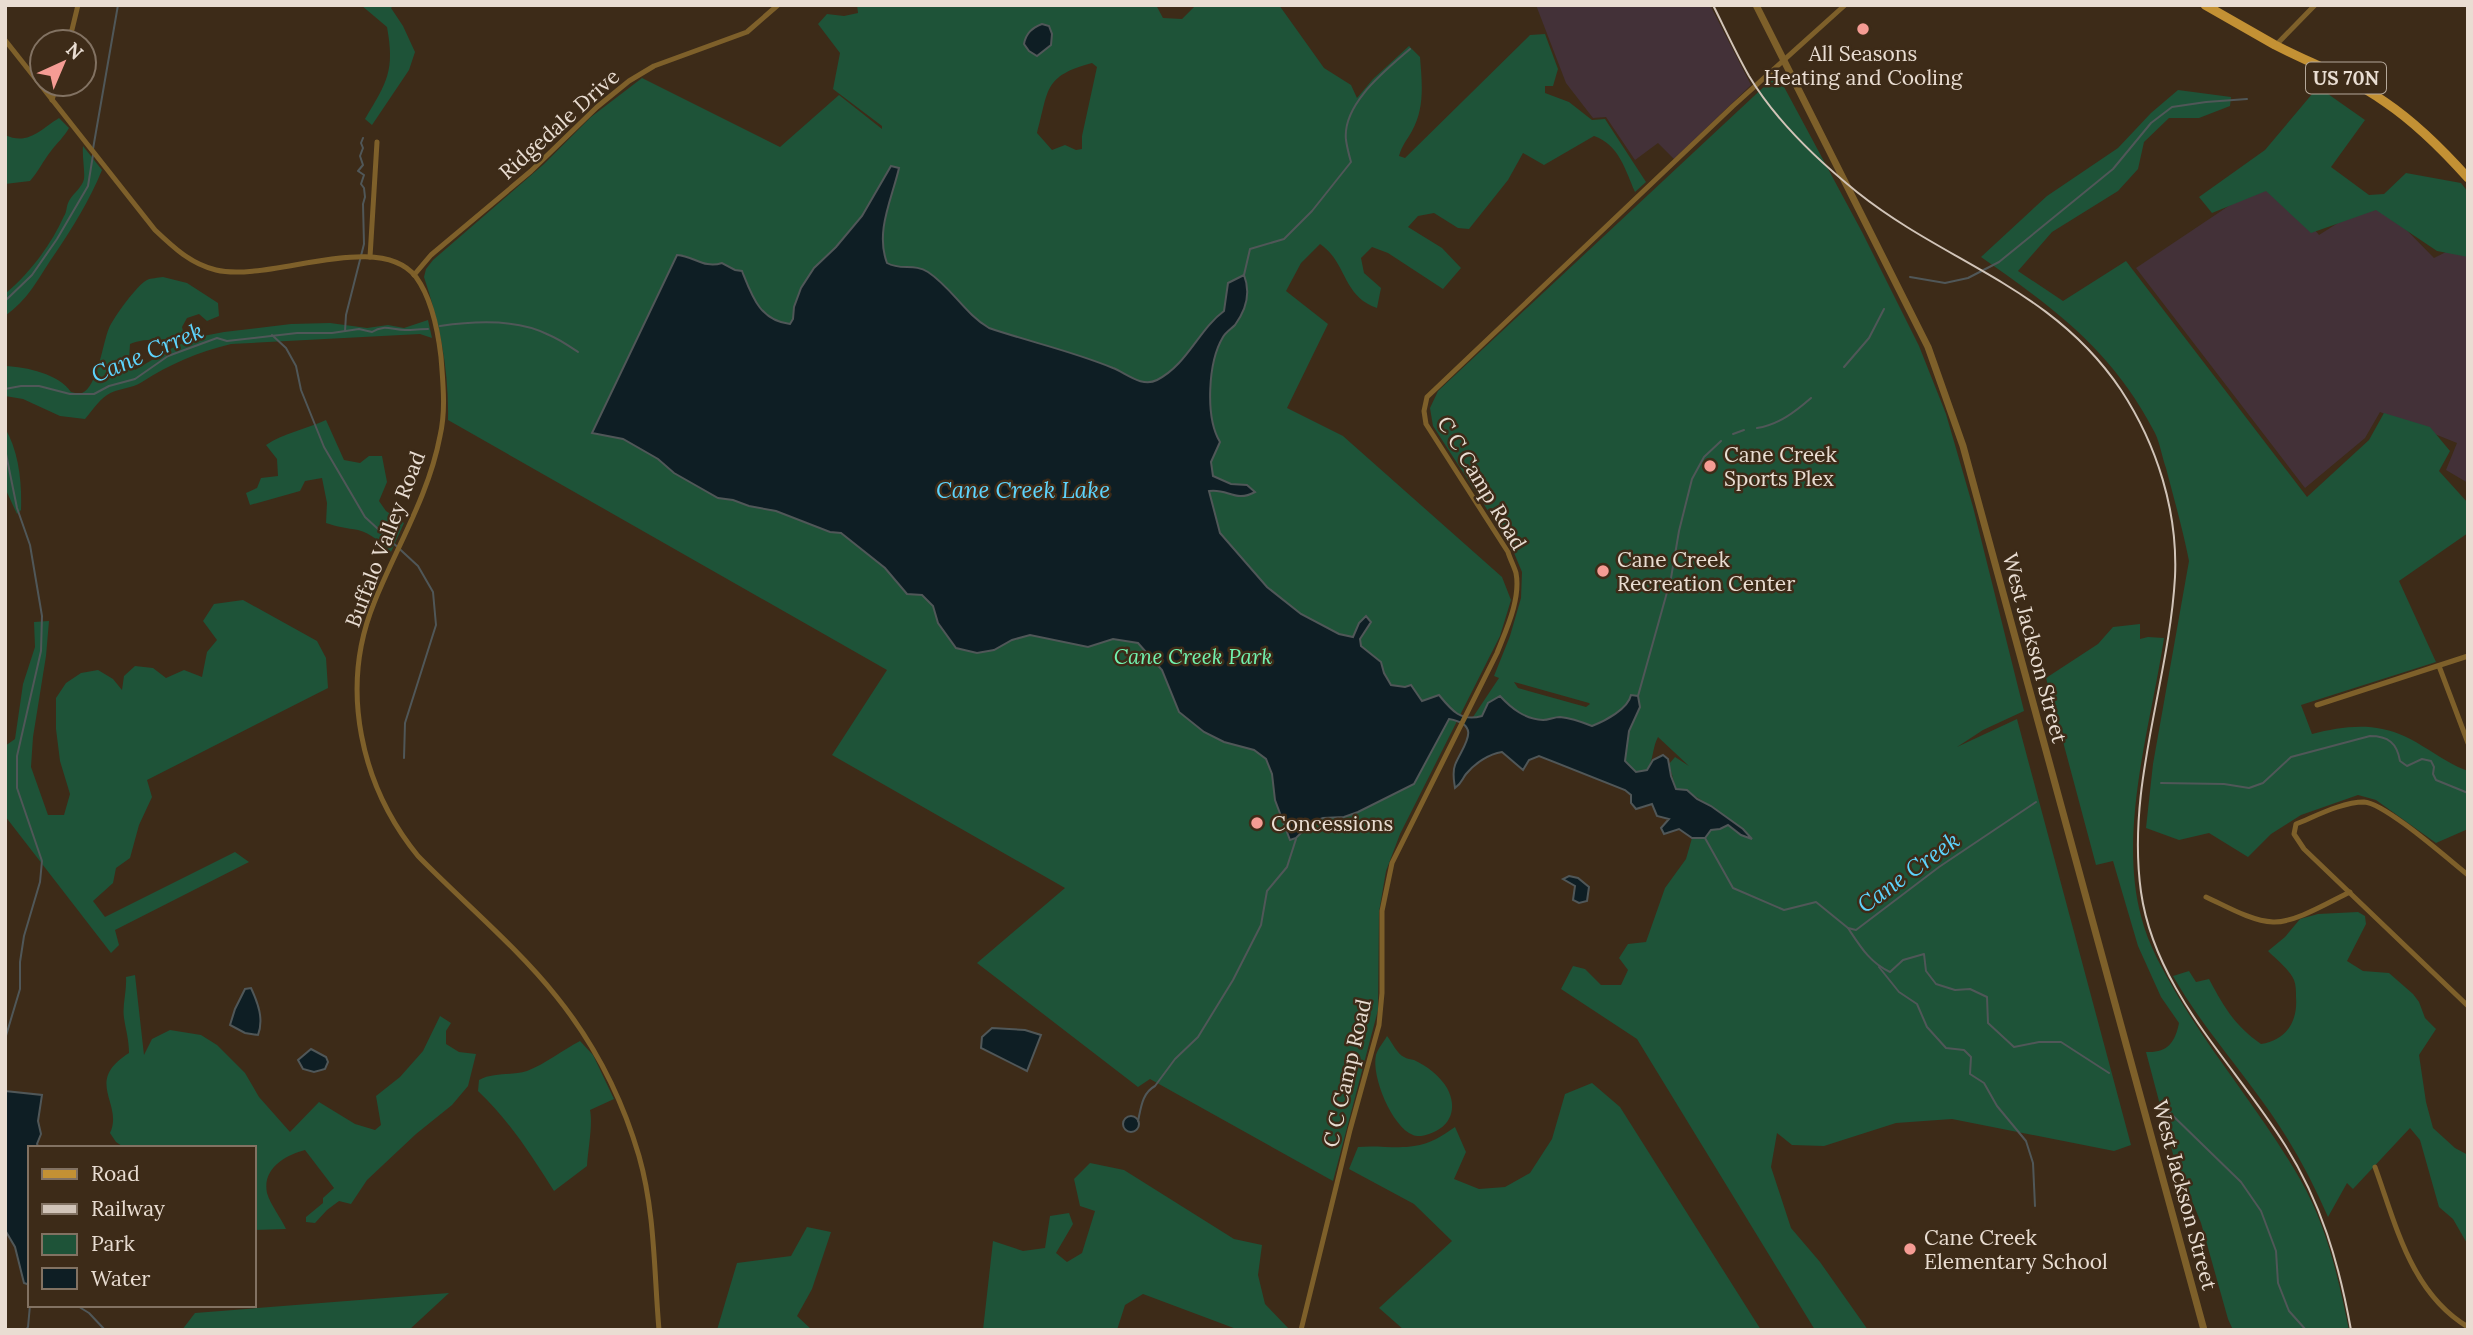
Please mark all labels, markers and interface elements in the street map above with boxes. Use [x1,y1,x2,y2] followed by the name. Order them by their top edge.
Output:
[1855,21,1871,37] marker: All Seasons Heating and Cooling
[28,28,98,98] north arrow
[61,37,89,65] text: N
[1764,40,1963,91] place label: All Seasons Heating and Cooling
[2306,62,2386,94] road number: US 70N
[493,63,625,185] street label: Ridgedale Drive
[87,315,207,389] water label: Cane Crrek
[1431,411,1533,555] street label: C C Camp Road
[1724,441,1837,492] place label: Cane Creek Sports Plex
[339,447,431,631] street label: Buffalo Valley Road
[1702,458,1718,474] marker: Cane Creek Sports Plex
[936,475,1110,504] water label: Cane Creek Lake
[1617,546,1795,597] place label: Cane Creek Recreation Center
[1997,550,2074,747] street label: West Jackson Street
[1595,563,1611,579] marker: Cane Creek Recreation Center
[1114,643,1272,670] park label: Cane Creek Park
[1271,810,1393,837] place label: Concessions
[1249,815,1265,831] marker: Concessions
[1851,825,1965,919] water label: Cane Creek
[1317,996,1377,1150] street label: C C Camp Road
[2147,1097,2224,1294] street label: West Jackson Street
[28,1146,256,1307] legend
[91,1160,140,1187] text: Road
[91,1195,165,1222] text: Railway
[1924,1224,2108,1275] place label: Cane Creek Elementary School
[91,1230,135,1257] text: Park
[1902,1241,1918,1257] marker: Cane Creek Elementary School
[91,1265,150,1292] text: Water

